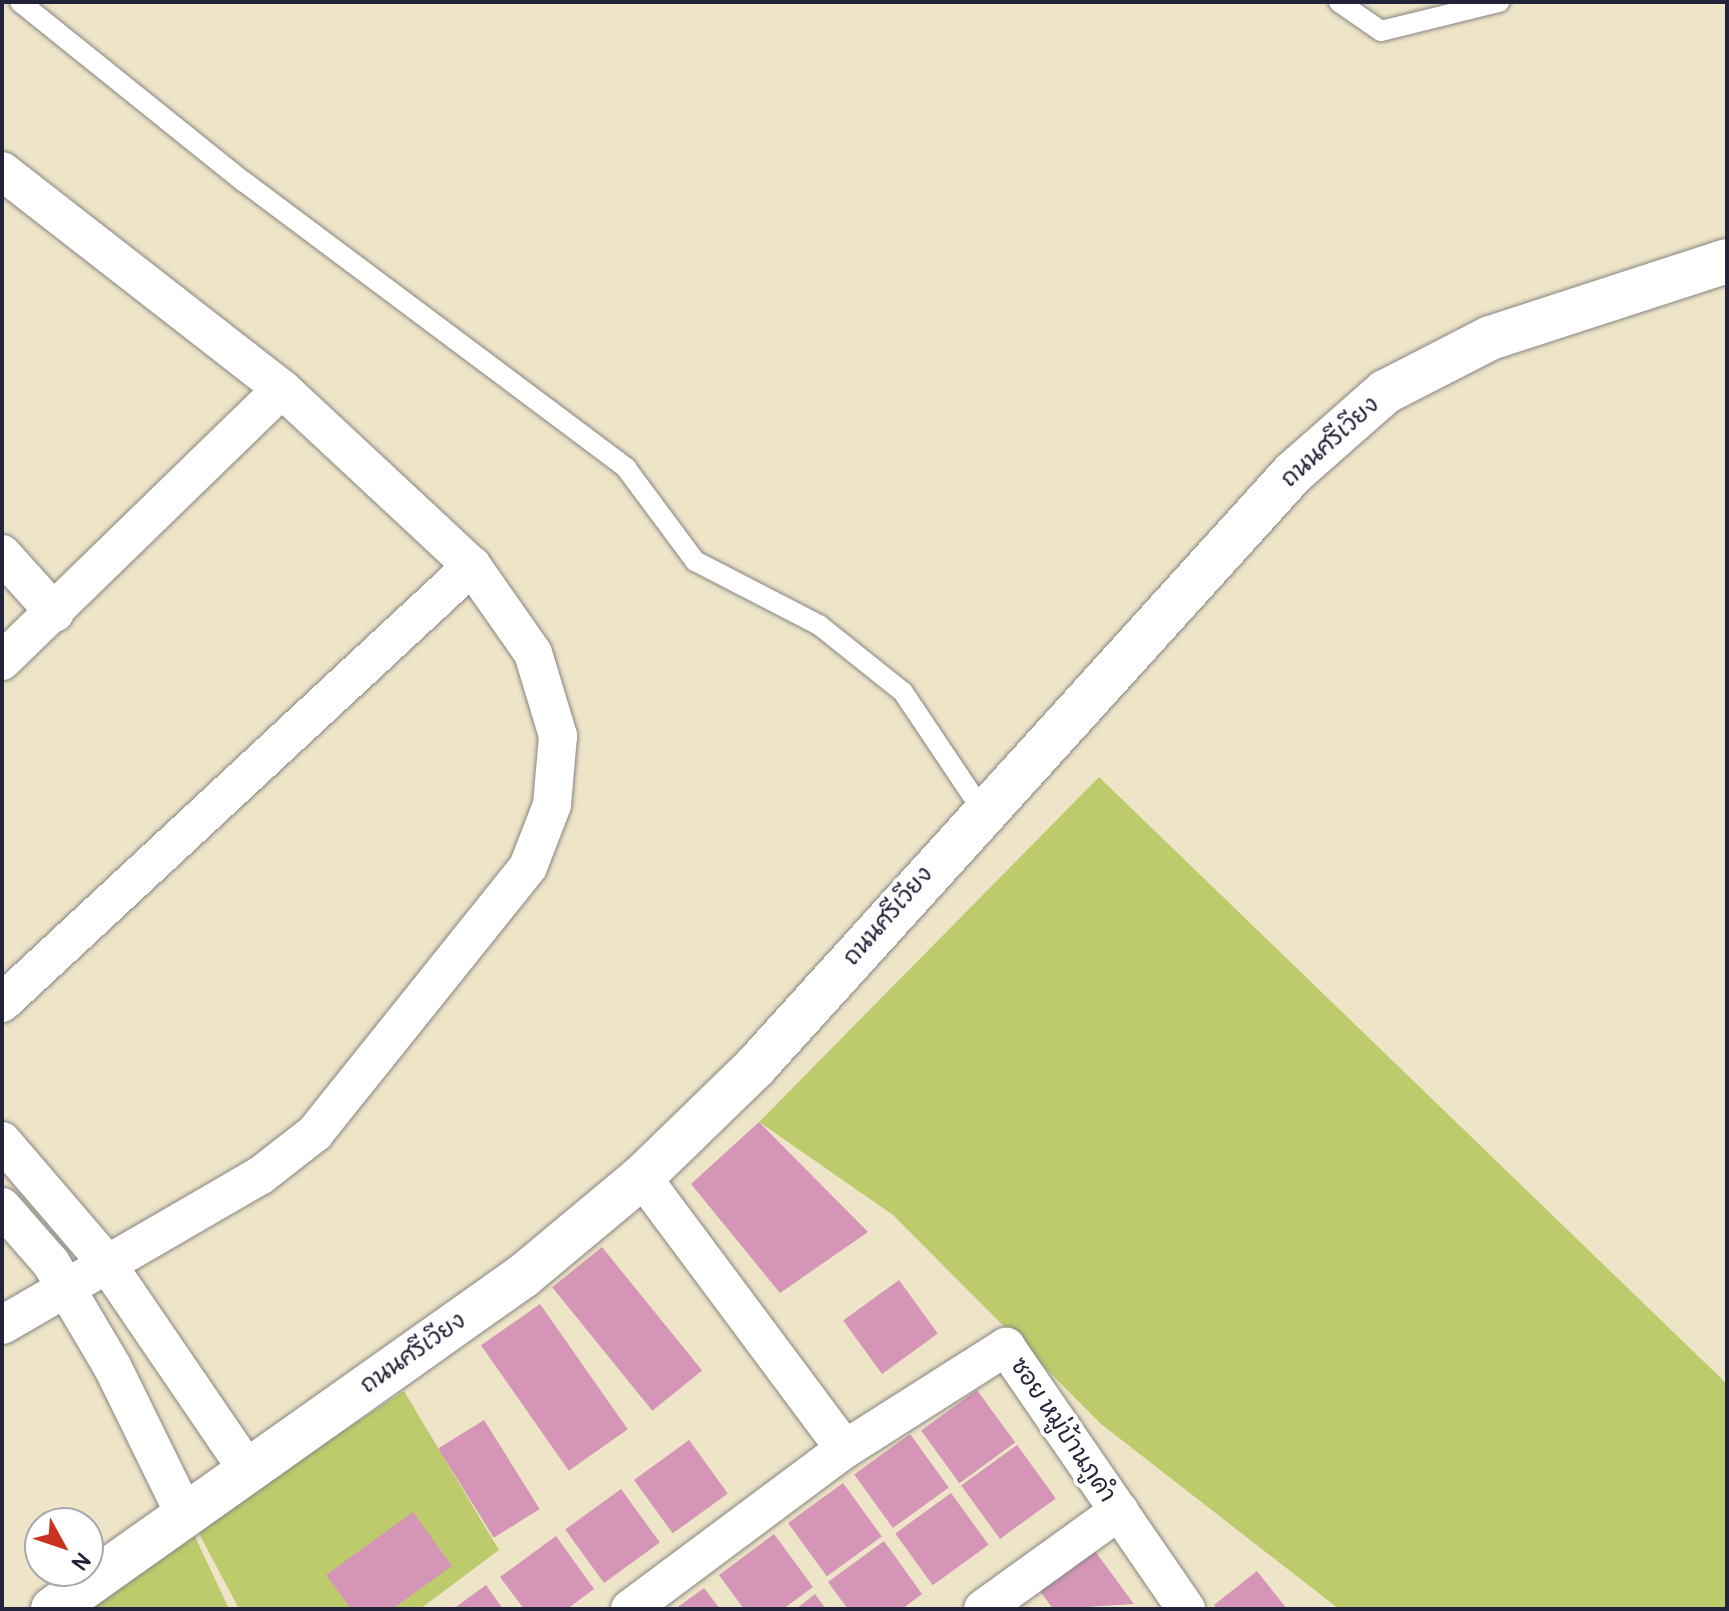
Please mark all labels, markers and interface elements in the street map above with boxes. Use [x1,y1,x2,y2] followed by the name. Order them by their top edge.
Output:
[1275,390,1385,494] street label: ถนนศรีเวียง
[837,860,939,972] street label: ถนนศรีเวียง
[355,1306,471,1400] street label: ถนนศรีเวียง
[1004,1352,1122,1508] street label: ซอย หมู่บ้านภูคำ
[24,1507,104,1587] north arrow
[65,1546,96,1576] text: N

